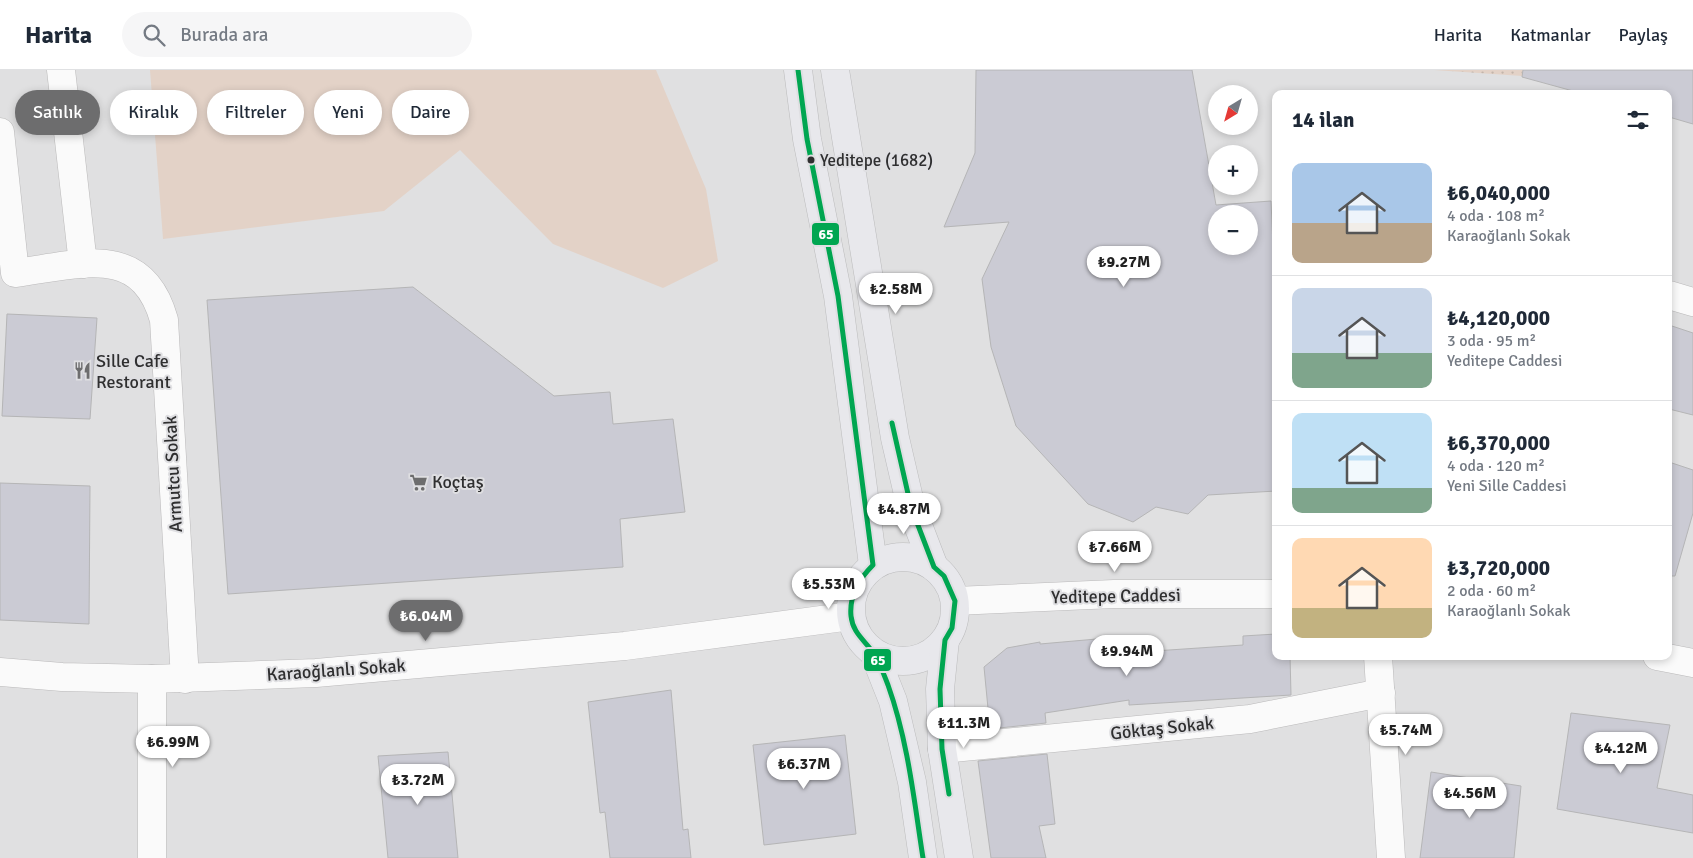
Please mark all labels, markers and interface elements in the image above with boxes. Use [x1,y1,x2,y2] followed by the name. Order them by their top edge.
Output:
[122,12,472,57] search box
[25,20,92,50] text: Harita
[140,21,168,49] icon: search
[180,23,268,47] text: Burada ara
[1434,24,1482,46] text: Harita
[1510,24,1591,46] text: Katmanlar
[1619,24,1668,46] text: Paylaş
[1208,85,1258,135] north arrow
[1208,85,1258,255] map controls
[15,90,100,135] chip: Satılık
[110,90,197,135] chip: Kiralık
[207,90,304,135] chip: Filtreler
[314,90,382,135] chip: Yeni
[392,90,469,135] chip: Daire
[1624,106,1652,134] icon: filters
[1292,107,1354,133] text: 14 ilan
[1208,145,1258,195] button: +
[820,150,933,171] place label: Yeditepe (1682)
[806,155,816,165] marker: Yeditepe (1682)
[1447,180,1550,206] text: ₺6,040,000
[1332,183,1392,243] icon: home
[1208,205,1258,255] button: −
[1447,206,1545,226] text: 4 oda · 108 m²
[811,222,840,246] line badge: 65
[818,226,834,243] text: 65
[1447,226,1571,246] text: Karaoğlanlı Sokak
[1083,246,1165,288] pin: ₺9.27M
[1098,252,1150,272] text: ₺9.27M
[855,272,937,315] pin: ₺2.58M
[870,279,922,299] text: ₺2.58M
[1447,305,1550,331] text: ₺4,120,000
[1332,308,1392,368] icon: home
[1447,331,1536,351] text: 3 oda · 95 m²
[96,350,171,393] place label: Sille Cafe Restorant
[1447,351,1562,371] text: Yeditepe Caddesi
[72,361,92,381] restaurant icon: Sille Cafe Restorant
[159,415,187,533] street label: Armutcu Sokak
[1447,430,1550,456] text: ₺6,370,000
[1332,433,1392,493] icon: home
[1447,456,1545,476] text: 4 oda · 120 m²
[432,471,484,493] place label: Koçtaş
[408,472,428,492] supermarket icon: Koçtaş
[1447,476,1566,496] text: Yeni Sille Caddesi
[863,492,945,535] pin: ₺4.87M
[878,499,930,519] text: ₺4.87M
[1074,530,1156,573] pin: ₺7.66M
[1089,537,1141,557] text: ₺7.66M
[1447,555,1550,581] text: ₺3,720,000
[1332,558,1392,618] icon: home
[788,568,870,610] pin: ₺5.53M
[803,574,855,594] text: ₺5.53M
[1447,581,1536,601] text: 2 oda · 60 m²
[1051,584,1181,608] street label: Yeditepe Caddesi
[385,600,467,642] pin: ₺6.04M
[1447,601,1571,621] text: Karaoğlanlı Sokak
[400,606,452,626] text: ₺6.04M
[1086,634,1168,677] pin: ₺9.94M
[1101,641,1153,661] text: ₺9.94M
[863,648,892,672] line badge: 65
[870,652,886,669] text: 65
[266,654,406,686] street label: Karaoğlanlı Sokak
[923,706,1005,749] pin: ₺11.3M
[1109,712,1215,744] street label: Göktaş Sokak
[938,713,990,733] text: ₺11.3M
[1365,714,1447,756] pin: ₺5.74M
[1380,720,1432,740] text: ₺5.74M
[132,726,214,768] pin: ₺6.99M
[147,732,199,752] text: ₺6.99M
[1580,732,1662,774] pin: ₺4.12M
[1595,738,1647,758] text: ₺4.12M
[763,748,845,790] pin: ₺6.37M
[778,754,830,774] text: ₺6.37M
[377,764,459,806] pin: ₺3.72M
[392,770,444,790] text: ₺3.72M
[1429,776,1511,819] pin: ₺4.56M
[1444,783,1496,803] text: ₺4.56M

